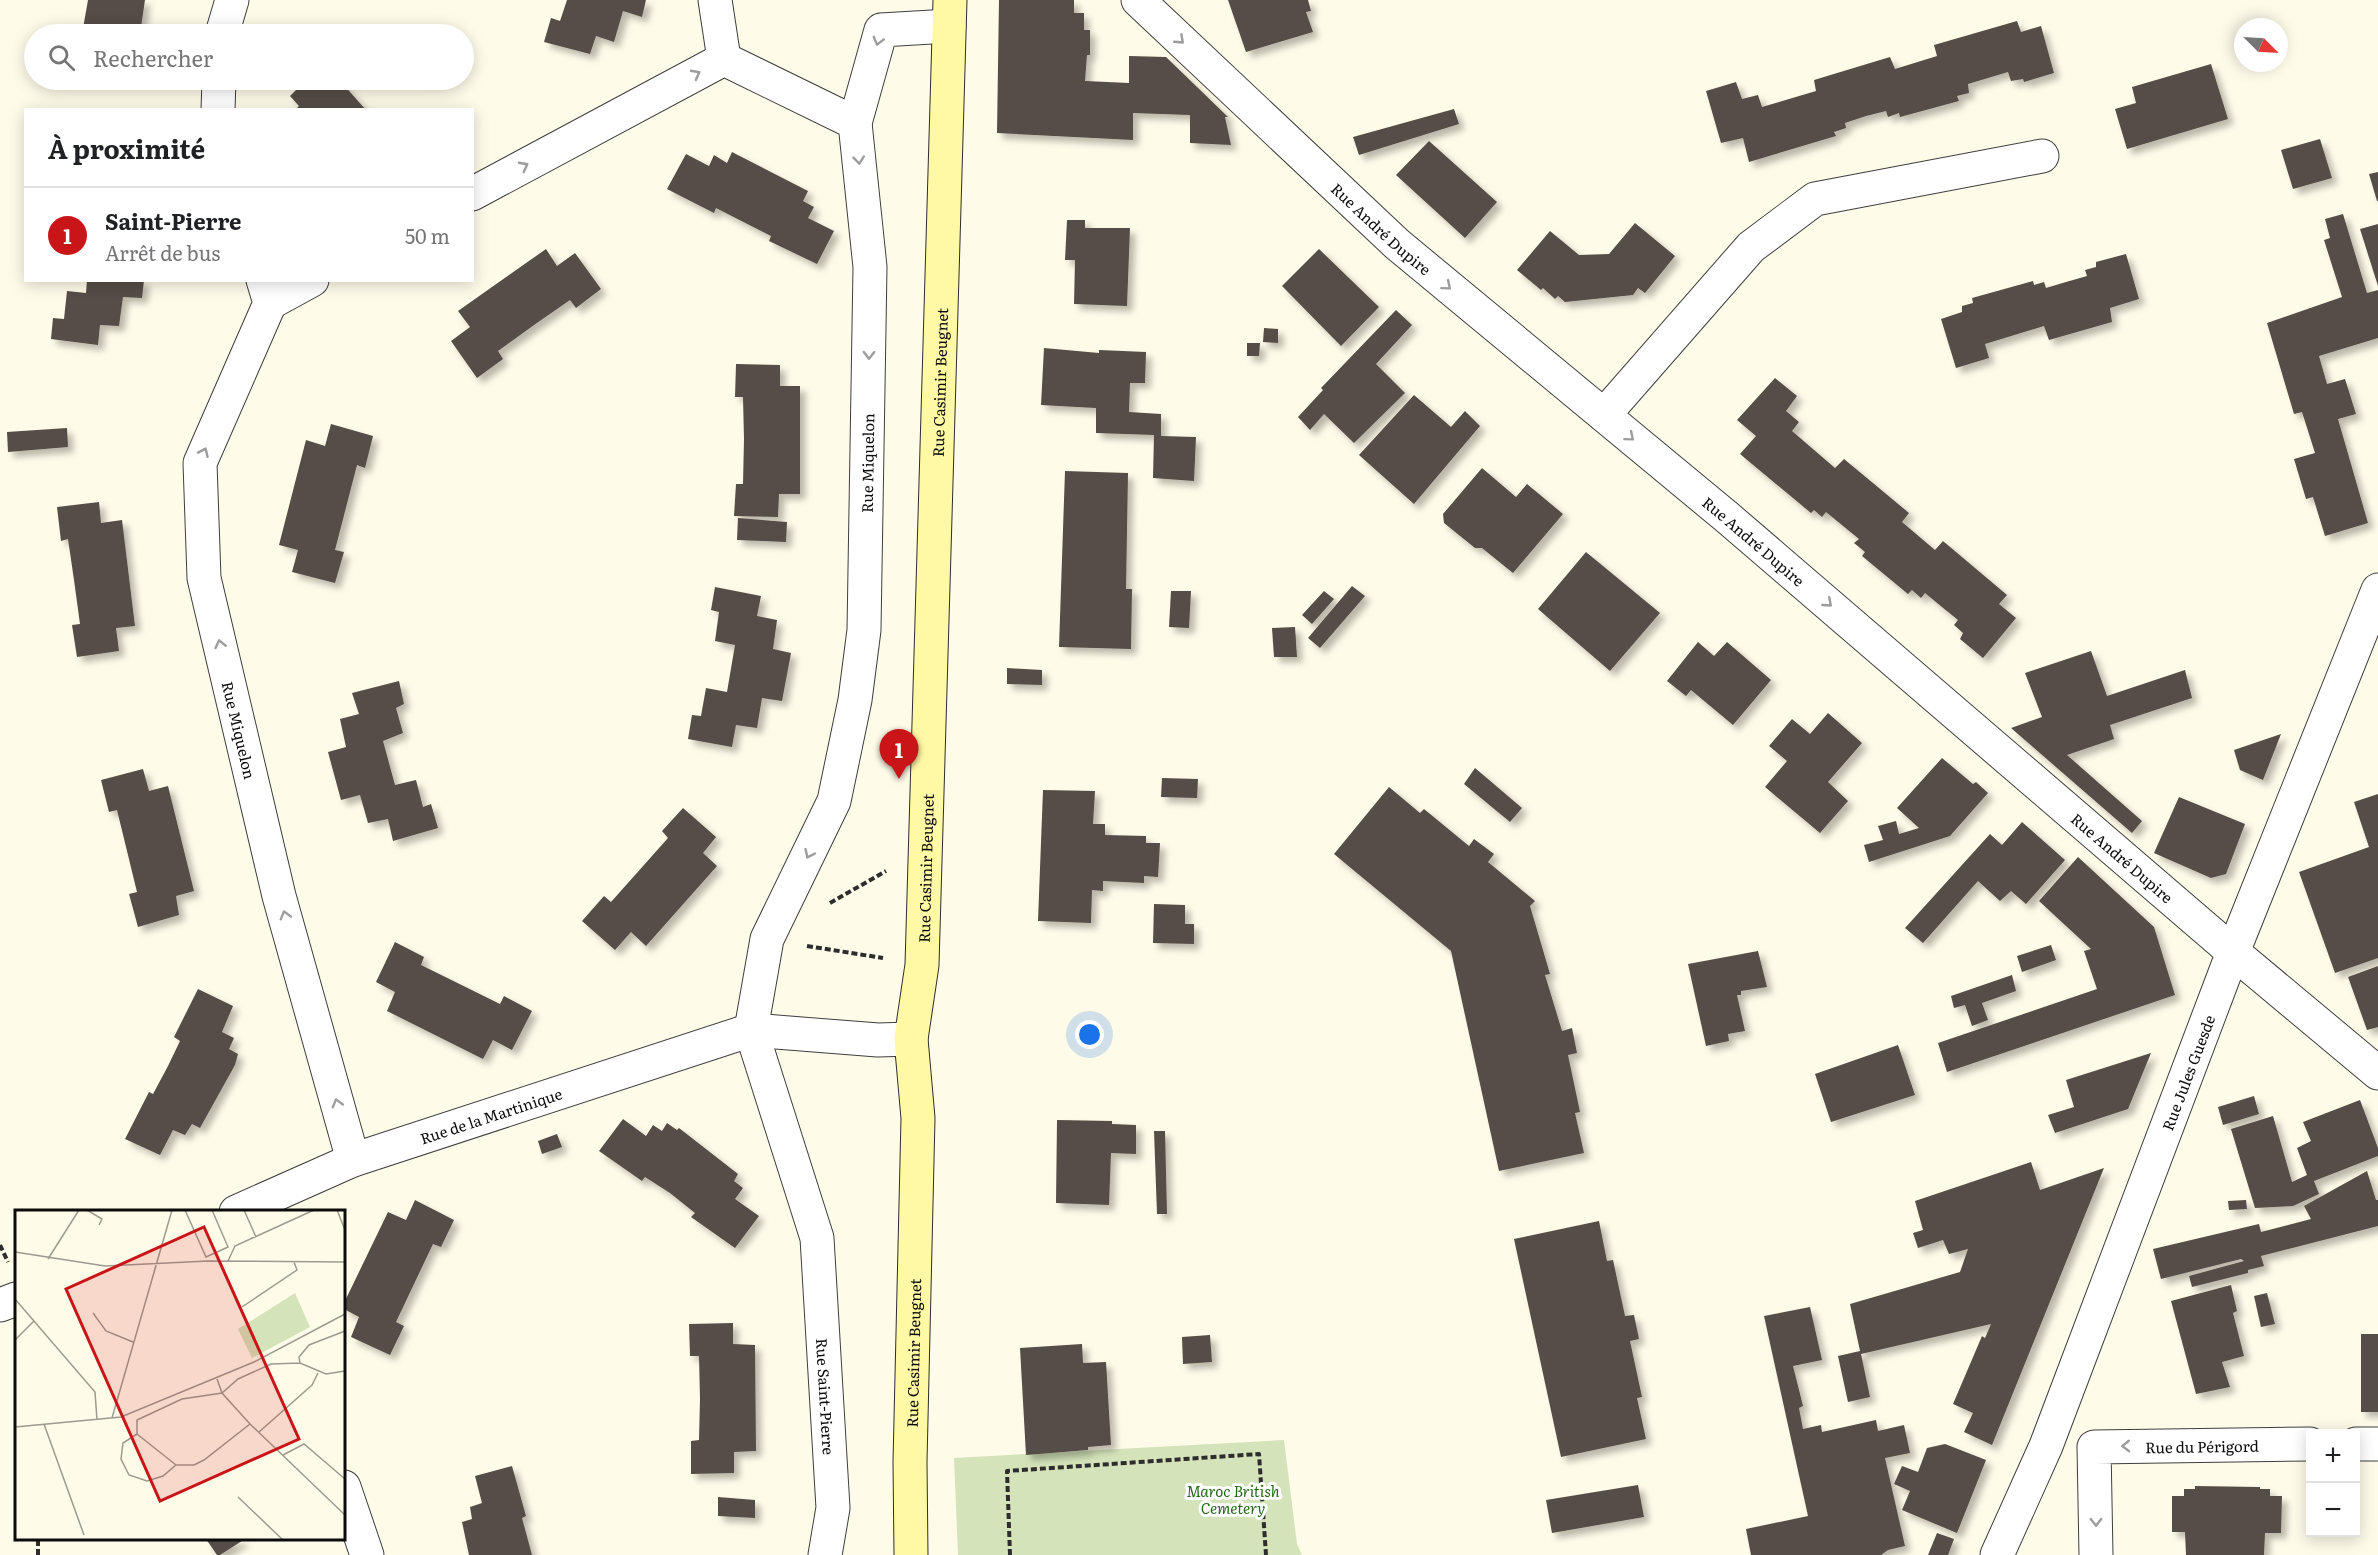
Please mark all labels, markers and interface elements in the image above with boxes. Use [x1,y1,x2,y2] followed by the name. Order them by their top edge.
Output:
[2234,18,2288,72] north arrow
[24,24,474,90] search box
[1174,33,1184,44] one-way arrow
[873,36,886,46] one-way arrow
[45,41,78,74] icon: search
[93,41,213,74] text: Rechercher
[689,70,700,81] one-way arrow
[48,128,205,167] text: À proximité
[852,156,865,165] one-way arrow
[518,162,528,173] one-way arrow
[1327,177,1437,280] street label: Rue André Dupire
[105,204,242,237] text: Saint-Pierre
[63,220,72,250] text: 1
[405,220,450,250] text: 50 m
[105,237,220,267] text: Arrêt de bus
[1441,278,1452,289] one-way arrow
[925,308,953,457] street label: Rue Casimir Beugnet
[863,350,875,359] one-way arrow
[855,413,879,513] street label: Rue Miquelon
[1623,429,1634,440] one-way arrow
[197,447,209,458] one-way arrow
[1698,490,1810,591] street label: Rue André Dupire
[1821,595,1832,606] one-way arrow
[214,639,227,649] one-way arrow
[217,679,263,781] street label: Rue Miquelon
[880,730,918,779] pin: 1
[911,793,938,943] street label: Rue Casimir Beugnet
[2067,807,2179,908] street label: Rue André Dupire
[805,848,817,859] one-way arrow
[280,910,292,921] one-way arrow
[2155,1011,2220,1134] street label: Rue Jules Guesde
[1075,1020,1104,1049] your location
[417,1081,565,1149] street label: Rue de la Martinique
[332,1098,344,1109] one-way arrow
[15,1210,345,1540] inset map
[899,1278,926,1428] street label: Rue Casimir Beugnet
[811,1337,841,1456] street label: Rue Saint-Pierre
[2306,1429,2360,1537] map controls
[2306,1429,2360,1483] button: +
[2145,1433,2259,1458] street label: Rue du Périgord
[2122,1440,2131,1452] one-way arrow
[1186,1479,1280,1519] park label: Maroc British Cemetery
[2306,1483,2360,1537] button: −
[2089,1517,2102,1526] one-way arrow

